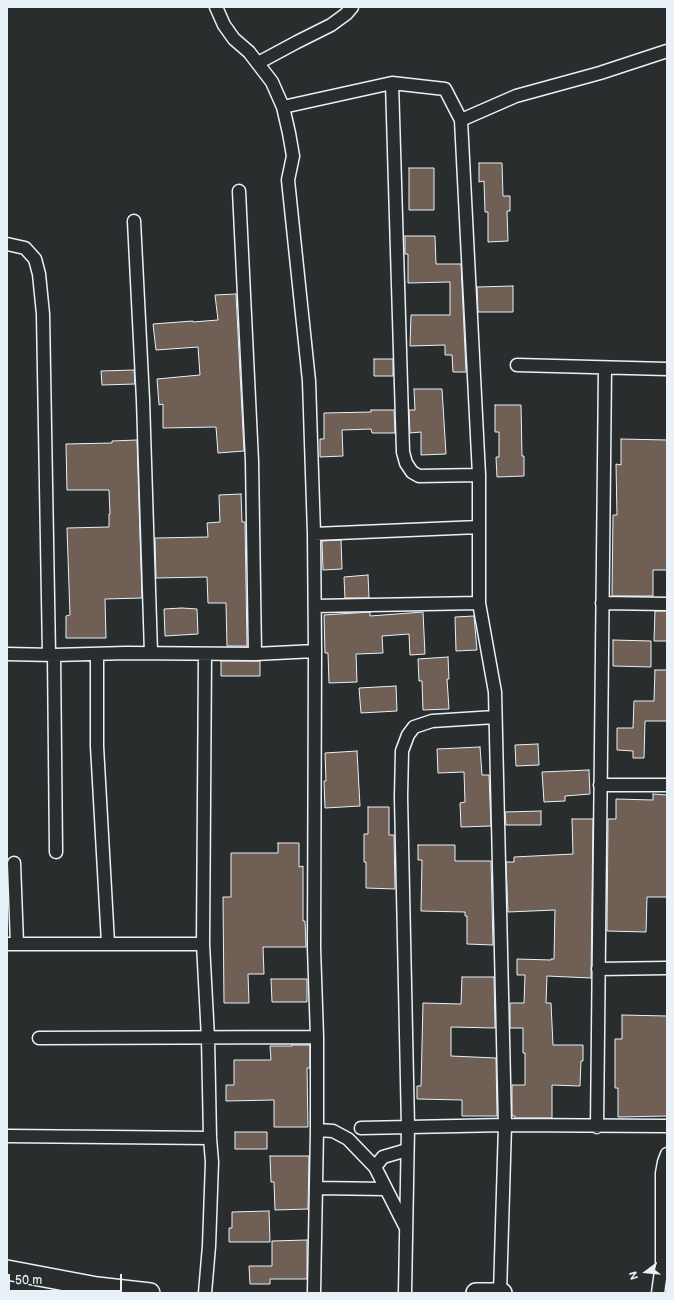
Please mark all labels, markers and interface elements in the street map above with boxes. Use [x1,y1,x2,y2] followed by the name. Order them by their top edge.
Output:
[626,1252,666,1292] north arrow
[10,1266,124,1292] scale bar
[627,1270,641,1281] text: N
[15,1273,42,1288] text: 50 m

